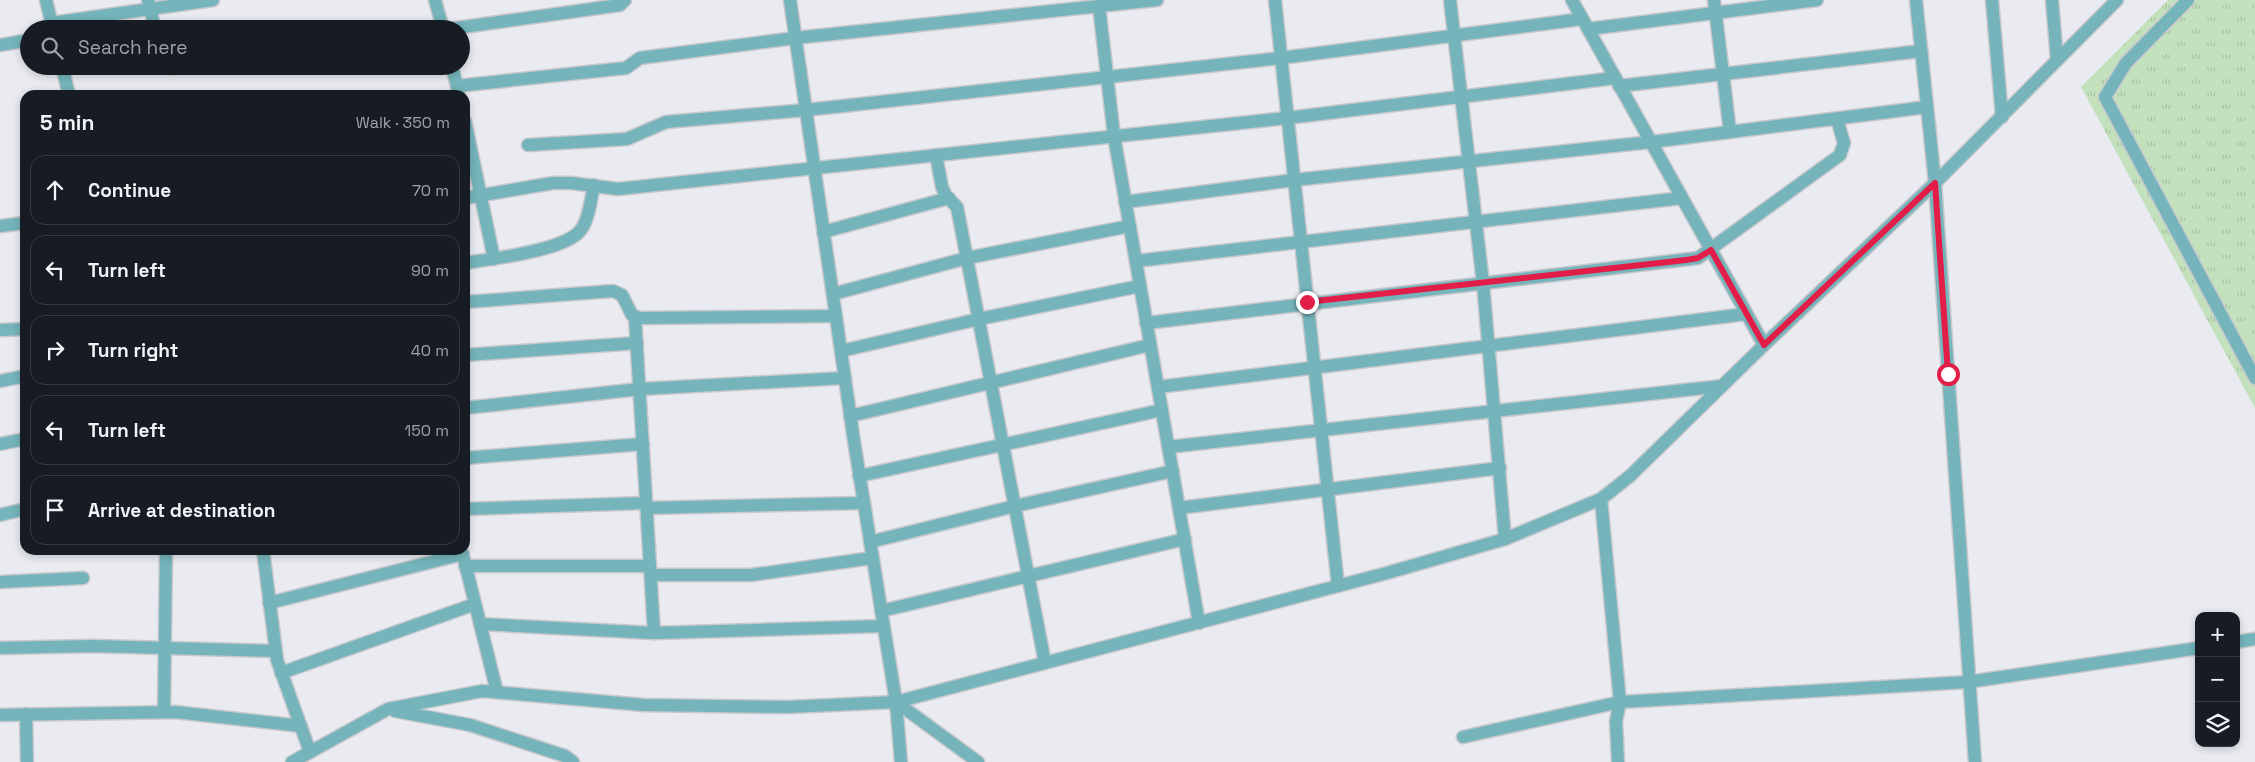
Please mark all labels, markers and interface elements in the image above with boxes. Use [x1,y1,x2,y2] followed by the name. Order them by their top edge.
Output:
[20,20,470,75] search box
[38,34,66,62] icon: search
[78,35,188,60] text: Search here
[40,109,94,136] text: 5 min
[356,112,450,133] text: Walk · 350 m
[41,176,69,204] icon: ahead
[88,178,171,203] text: Continue
[412,180,449,201] text: 70 m
[41,256,69,284] icon: left
[88,258,166,283] text: Turn left
[411,260,449,281] text: 90 m
[1296,291,1319,314] route end
[41,336,69,364] icon: right
[88,338,178,363] text: Turn right
[411,340,449,361] text: 40 m
[1937,363,1960,386] route start
[41,416,69,444] icon: left
[88,418,166,443] text: Turn left
[405,420,449,441] text: 150 m
[41,496,69,524] icon: arrive
[88,498,276,523] text: Arrive at destination
[2195,612,2240,747] map controls
[2195,612,2240,657] button: +
[2195,657,2240,702] button: −
[2195,702,2240,747] button: layers

